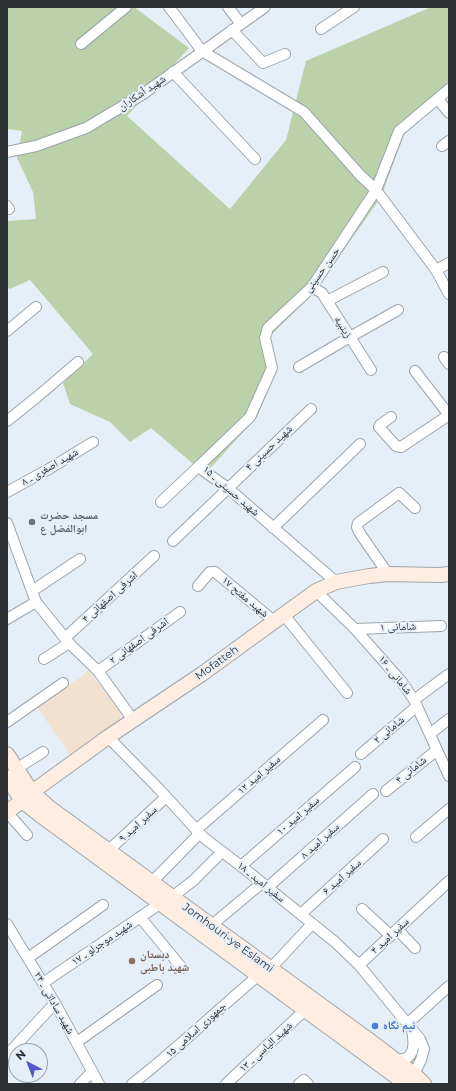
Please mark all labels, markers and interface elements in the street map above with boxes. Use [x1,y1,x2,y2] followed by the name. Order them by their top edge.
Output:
[116,72,168,114] street label: شهید آشکاران
[301,245,343,295] street label: حسن حسینی
[331,314,355,340] street label: زینبیه
[243,422,295,474] street label: شهید حسینی ۴
[19,445,81,489] street label: شهید اصغری ـ ۸
[200,463,262,519] street label: شهید حسینی ـ ۱۵
[40,509,98,535] place label: مسجد حضرت ابوالفضل ع
[27,517,37,527] marker: مسجد حضرت ابوالفضل ع
[79,569,141,625] street label: اشرفی اصفهانی ۴
[219,574,271,620] street label: شهید مفتح ۱۷
[107,615,171,667] street label: اشرفی اصفهانی ۲
[380,620,416,634] street label: شامانی ۱
[193,643,241,683] street label: Mofatteh
[375,653,415,697] street label: شامانی ـ ۱۶
[371,713,407,747] street label: شامانی ۲
[235,753,283,797] street label: سفیر امید ۱۲
[393,753,429,787] street label: شامانی ۴
[274,794,322,838] street label: سفیر امید ۱۰
[116,803,160,845] street label: سفیر امید ۹
[298,820,342,862] street label: سفیر امید ۸
[320,856,364,898] street label: سفیر امید ۶
[234,859,288,905] street label: سفیر امید ـ ۱۸
[180,901,276,975] street label: Jomhouri-ye Eslami
[368,915,412,957] street label: سفیر امید ۴
[69,918,135,968] street label: شهید موجرلو ـ ۱۷
[140,948,189,974] place label: دبستان شهید باطبی
[127,956,137,966] marker: دبستان شهید باطبی
[31,969,77,1037] street label: شهید ساداتی ـ ۲۴
[163,999,229,1061] street label: جمهوری اسلامی ۱۵
[237,1019,295,1075] street label: شهید الیاسی ـ ۱۳
[383,1019,415,1033] place label: نیم نگاه
[370,1021,380,1031] marker: نیم نگاه
[8,1043,48,1083] north arrow
[13,1047,29,1063] text: N

